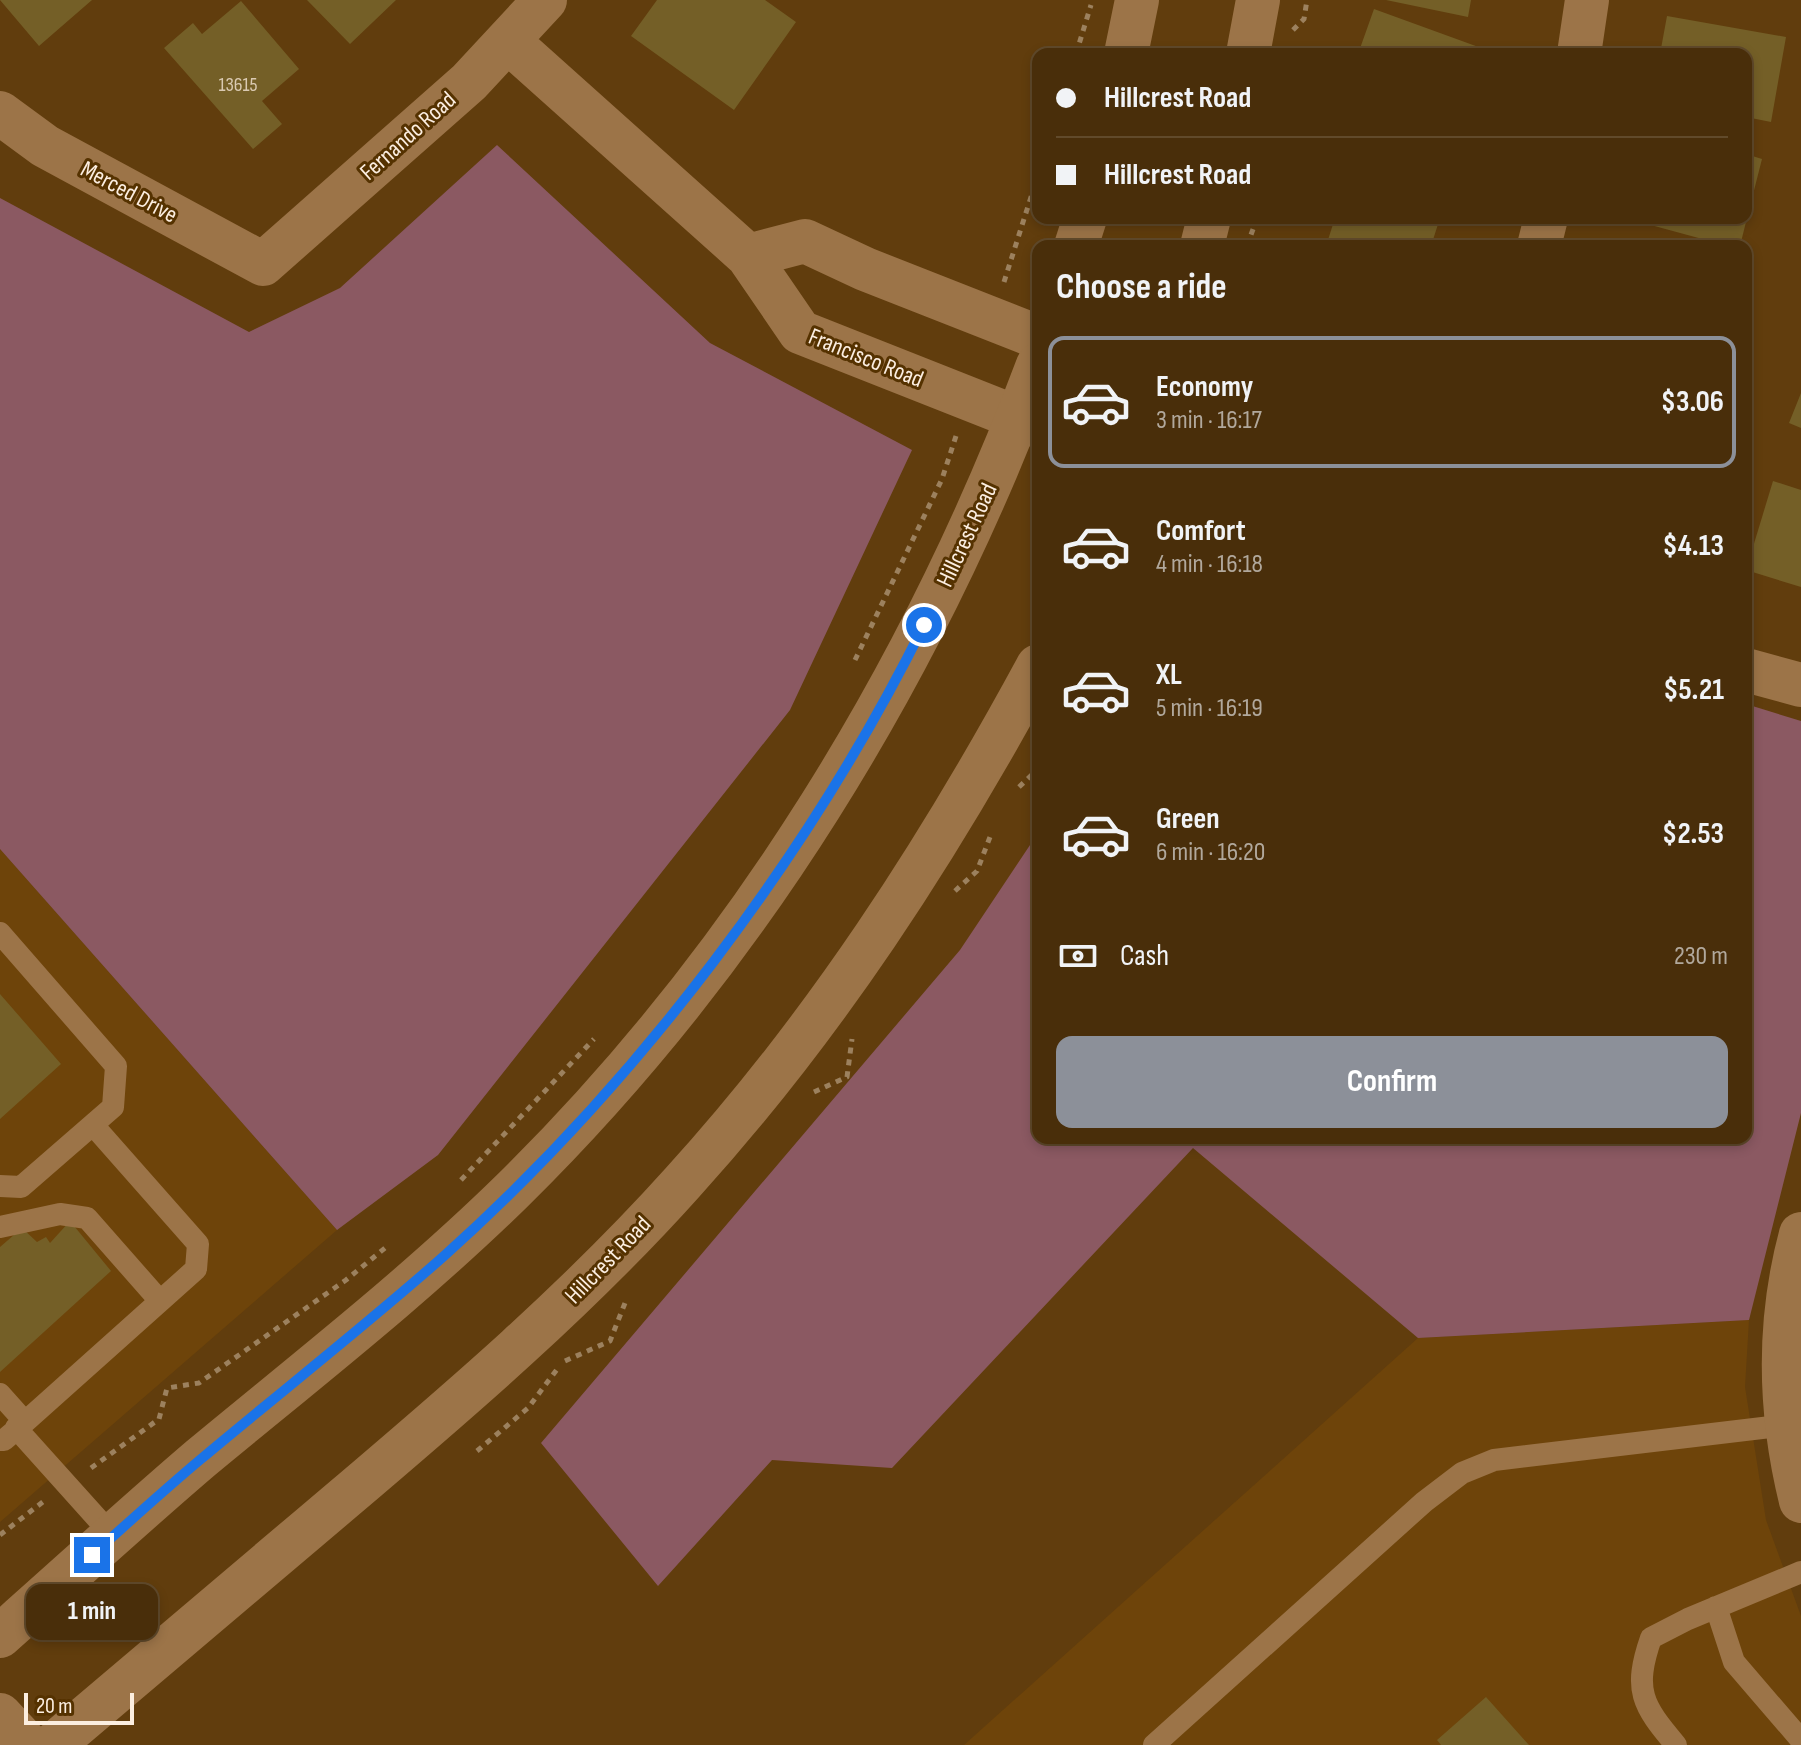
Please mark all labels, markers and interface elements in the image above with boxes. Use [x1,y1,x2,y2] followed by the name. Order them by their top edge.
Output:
[218,73,258,97] house number: 13615
[1104,80,1251,116] text: Hillcrest Road
[354,85,462,187] street label: Fernando Road
[76,154,182,230] street label: Merced Drive
[1104,157,1251,193] text: Hillcrest Road
[1056,266,1227,309] text: Choose a ride
[804,322,928,394] street label: Francisco Road
[1060,366,1132,438] icon: car
[1156,369,1253,405] text: Economy
[1661,384,1724,420] text: $3.06
[1156,405,1262,436] text: 3 min · 16:17
[930,479,1004,591] street label: Hillcrest Road
[1060,510,1132,582] icon: car
[1156,513,1246,549] text: Comfort
[1662,528,1724,564] text: $4.13
[1156,549,1263,580] text: 4 min · 16:18
[906,607,942,643] route start
[1060,654,1132,726] icon: car
[1156,657,1182,693] text: XL
[1663,672,1724,708] text: $5.21
[1156,693,1263,724] text: 5 min · 16:19
[1060,798,1132,870] icon: car
[1156,801,1220,837] text: Green
[1662,816,1724,852] text: $2.53
[1156,837,1265,868] text: 6 min · 16:20
[1056,934,1100,978] icon: cash
[1120,938,1169,974] text: Cash
[1674,941,1728,972] text: 230 m
[1056,1036,1728,1128] button: Confirm
[559,1210,657,1310] street label: Hillcrest Road
[74,1537,110,1573] route end
[26,1583,158,1639] callout: 1 min
[68,1596,116,1627] text: 1 min
[24,1689,134,1725] scale bar
[36,1693,73,1720] text: 20 m

